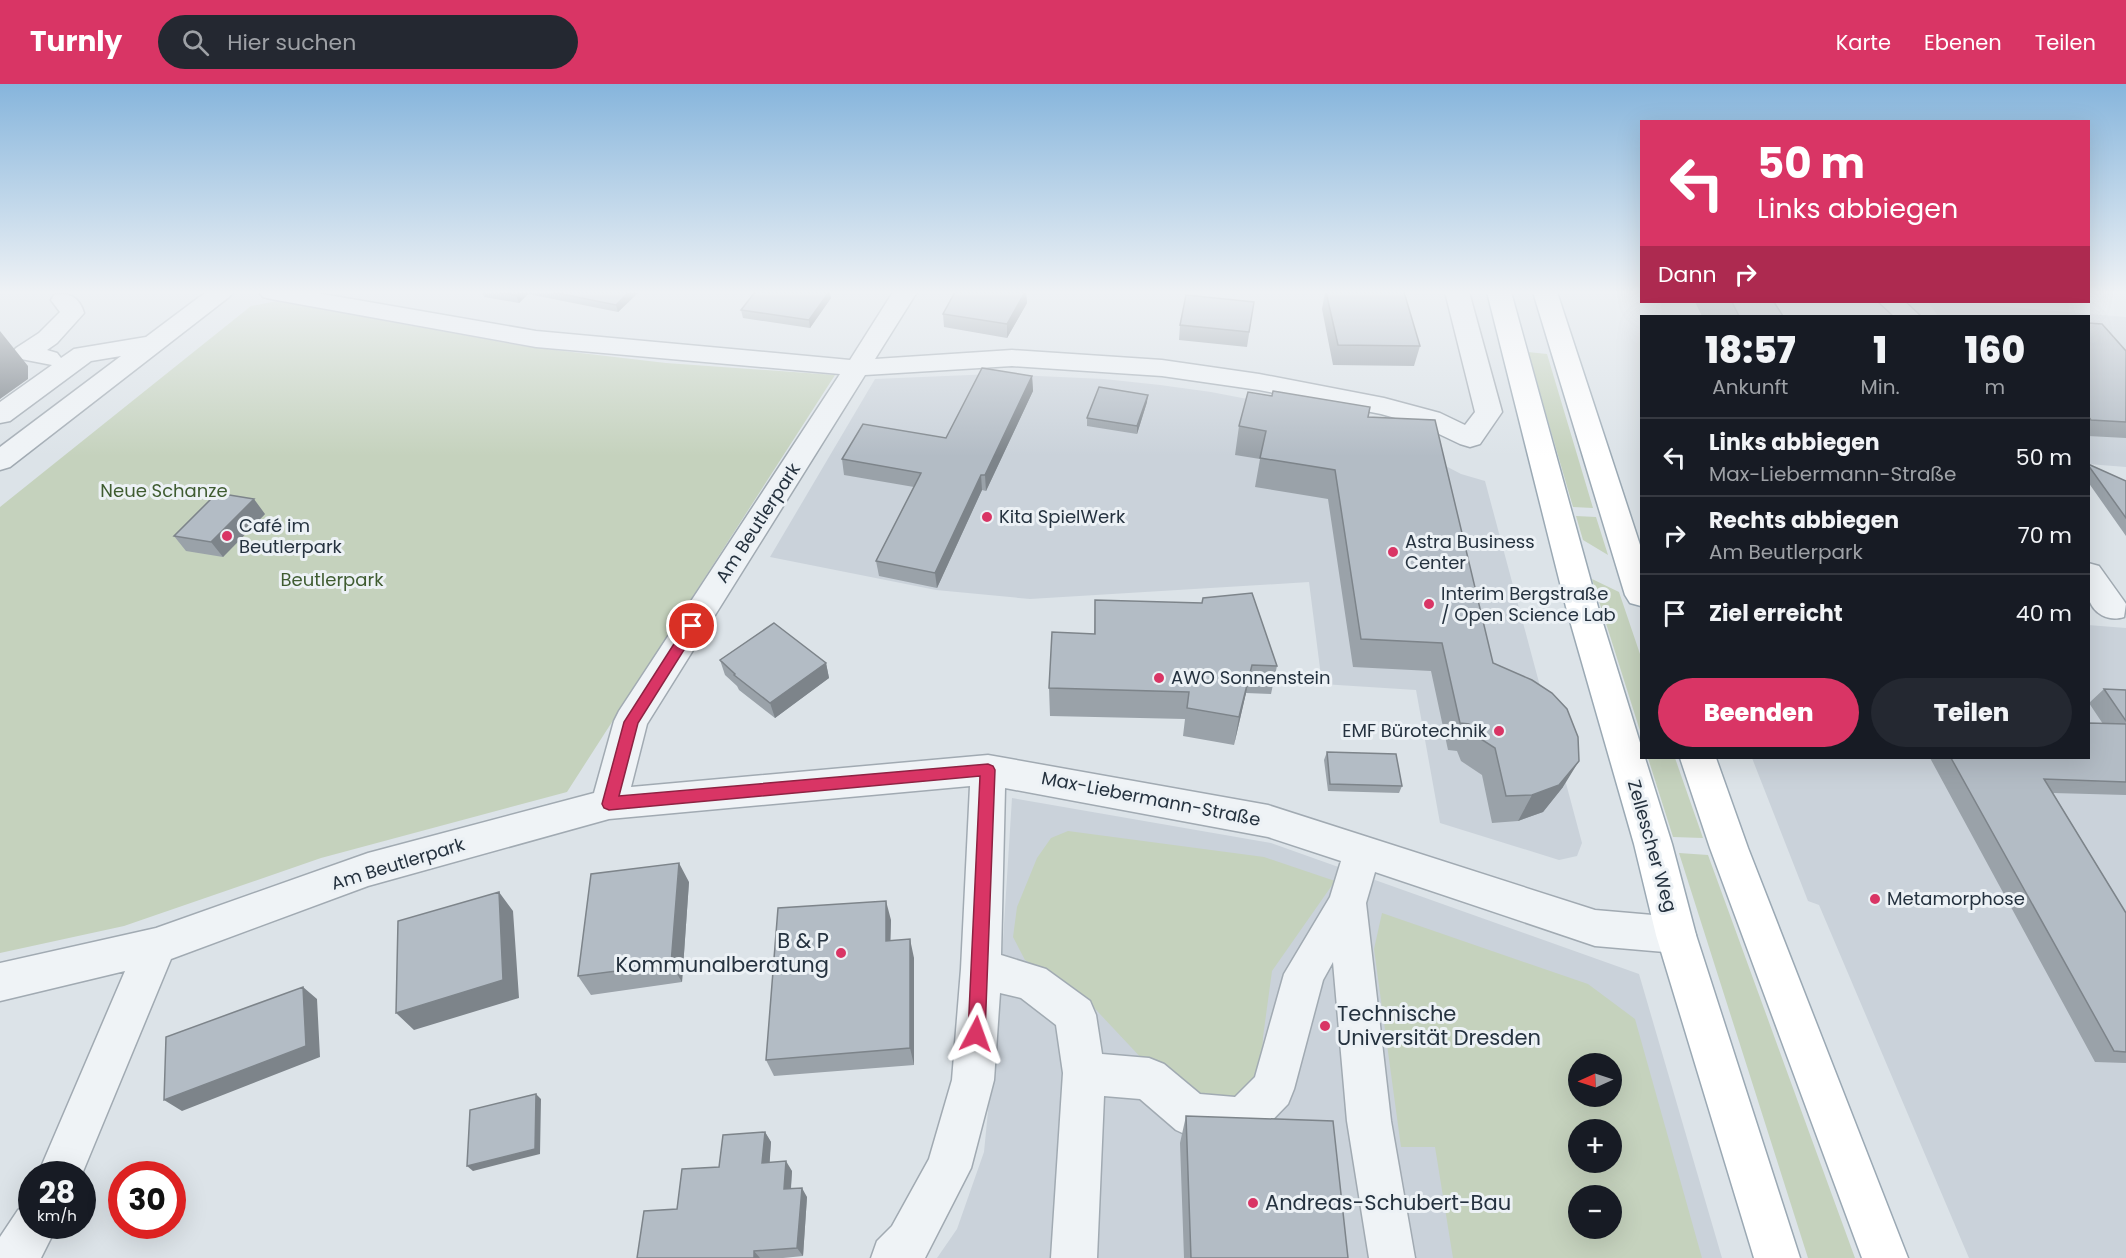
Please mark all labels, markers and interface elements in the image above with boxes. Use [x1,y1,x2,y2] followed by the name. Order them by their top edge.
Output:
[158,15,578,69] search box
[30,22,122,61] text: Turnly
[179,26,212,59] icon: search
[227,27,356,58] text: Hier suchen
[1836,28,1891,57] text: Karte
[1924,28,2002,57] text: Ebenen
[2035,28,2096,57] text: Teilen
[1757,134,1865,193] text: 50 m
[1658,144,1736,222] icon: left
[1757,190,1958,227] text: Links abbiegen
[1729,258,1762,291] icon: right
[1658,259,1717,290] text: Dann
[1705,325,1796,376] text: 18:57
[1873,325,1887,376] text: 1
[1965,325,2025,376] text: 160
[1712,373,1788,401] text: Ankunft
[1861,373,1900,401] text: Min.
[1985,373,2005,401] text: m
[1709,427,1880,458] text: Links abbiegen
[1658,441,1691,474] icon: left
[2016,442,2072,473] text: 50 m
[709,457,806,588] street label: Am Beutlerpark
[1709,460,1956,488] text: Max-Liebermann-Straße
[100,478,228,503] park label: Neue Schanze
[999,504,1126,529] place label: Kita SpielWerk
[1709,505,1899,536] text: Rechts abbiegen
[980,510,994,524] marker: Kita SpielWerk
[239,513,343,559] place label: Café im Beutlerpark
[1658,519,1691,552] icon: right
[2018,520,2072,551] text: 70 m
[220,529,234,543] marker: Café im Beutlerpark
[1405,529,1535,575] place label: Astra Business Center
[1709,538,1863,566] text: Am Beutlerpark
[1386,545,1400,559] marker: Astra Business Center
[281,567,384,592] park label: Beutlerpark
[1441,581,1616,627] place label: Interim Bergstraße / Open Science Lab
[1422,597,1436,611] marker: Interim Bergstraße / Open Science Lab
[1658,597,1691,630] icon: arrive
[1709,598,1843,629] text: Ziel erreicht
[2016,598,2072,629] text: 40 m
[666,600,717,651] pin
[675,609,708,642] icon: arrive
[1171,665,1331,690] place label: AWO Sonnenstein
[1152,671,1166,685] marker: AWO Sonnenstein
[1658,678,1859,747] button: Beenden
[1871,678,2072,747] button: Teilen
[1342,718,1488,743] place label: EMF Bürotechnik
[1492,724,1506,738] marker: EMF Bürotechnik
[1039,765,1263,832] street label: Max-Liebermann-Straße
[1622,777,1683,915] street label: Zellescher Weg
[328,831,468,896] street label: Am Beutlerpark
[1887,886,2025,911] place label: Metamorphose
[1868,892,1882,906] marker: Metamorphose
[616,926,829,979] place label: B & P Kommunalberatung
[834,946,848,960] marker: B & P Kommunalberatung
[1337,999,1541,1052] place label: Technische Universität Dresden
[944,1002,1008,1066] position arrow
[1318,1019,1332,1033] marker: Technische Universität Dresden
[1568,1053,1622,1107] north arrow
[1568,1053,1622,1239] map controls
[1568,1119,1622,1173] button: +
[108,1161,186,1239] speed limit sign: 30
[39,1171,75,1214] text: 28
[1568,1185,1622,1239] button: −
[1265,1188,1511,1217] place label: Andreas-Schubert-Bau
[1246,1196,1260,1210] marker: Andreas-Schubert-Bau
[37,1205,77,1226] text: km/h

